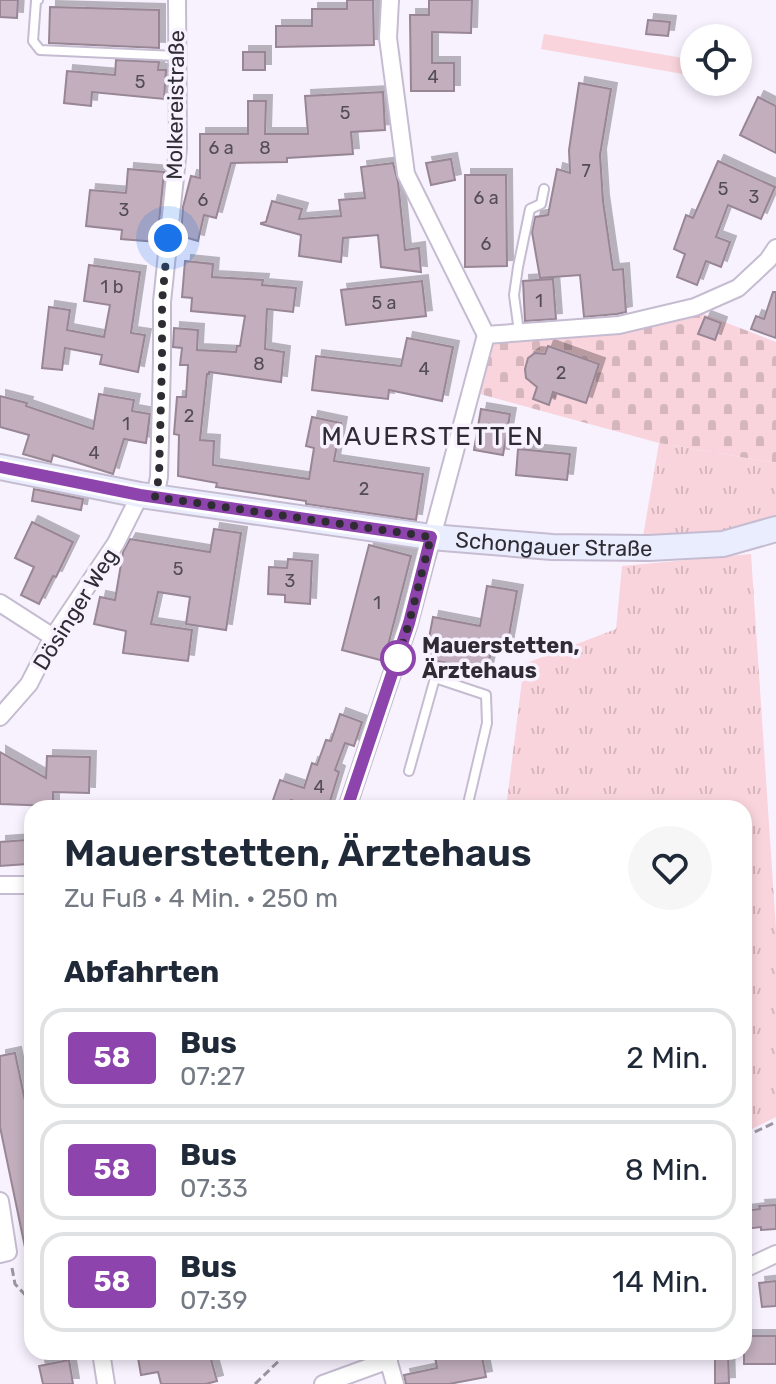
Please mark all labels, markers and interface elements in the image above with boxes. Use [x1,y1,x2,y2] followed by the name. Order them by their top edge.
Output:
[680,24,752,96] map controls
[680,24,752,96] button: locate
[161,30,190,180] street label: Molkereistraße
[427,66,439,88] house number: 4
[135,71,145,93] house number: 5
[340,102,350,124] house number: 5
[208,137,234,159] house number: 6 a
[259,137,271,159] house number: 8
[581,160,591,182] house number: 7
[718,178,728,200] house number: 5
[749,186,759,208] house number: 3
[473,187,499,209] house number: 6 a
[198,189,209,211] house number: 6
[119,199,129,221] house number: 3
[148,218,188,258] your location
[481,233,492,255] house number: 6
[101,276,123,298] house number: 1 b
[535,290,543,312] house number: 1
[371,292,397,314] house number: 5 a
[253,353,265,375] house number: 8
[418,358,430,380] house number: 4
[556,362,566,384] house number: 2
[184,405,194,427] house number: 2
[122,413,130,435] house number: 1
[321,421,545,452] district label: MAUERSTETTEN
[88,442,100,464] house number: 4
[359,478,369,500] house number: 2
[454,526,653,562] street label: Schongauer Straße
[27,543,124,675] street label: Dösinger Weg
[173,558,183,580] house number: 5
[285,570,295,592] house number: 3
[373,592,381,614] house number: 1
[422,632,580,684] place label: Mauerstetten, Ärztehaus
[381,641,415,675] marker: Mauerstetten, Ärztehaus
[313,776,325,798] house number: 4
[628,826,712,910] button: heart
[64,830,532,876] text: Mauerstetten, Ärztehaus
[64,883,338,914] text: Zu Fuß · 4 Min. · 250 m
[64,954,219,990] text: Abfahrten
[180,1025,237,1061] text: Bus
[626,1040,708,1076] text: 2 Min.
[93,1041,131,1074] text: 58
[180,1061,245,1092] text: 07:27
[180,1137,237,1173] text: Bus
[625,1152,708,1188] text: 8 Min.
[93,1153,131,1186] text: 58
[180,1173,248,1204] text: 07:33
[180,1249,237,1285] text: Bus
[612,1264,708,1300] text: 14 Min.
[93,1265,131,1298] text: 58
[180,1285,248,1316] text: 07:39

